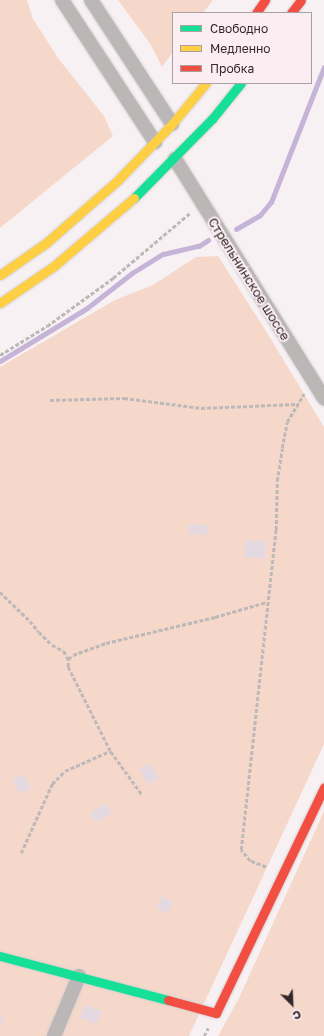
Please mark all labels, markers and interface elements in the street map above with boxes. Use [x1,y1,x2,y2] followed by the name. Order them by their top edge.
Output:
[172,12,312,84] legend
[210,21,268,36] text: Свободно
[210,41,270,56] text: Медленно
[210,61,254,76] text: Пробка
[205,215,293,343] street label: Стрельнинское шоссе
[272,984,312,1024] north arrow
[291,1008,303,1023] text: С

